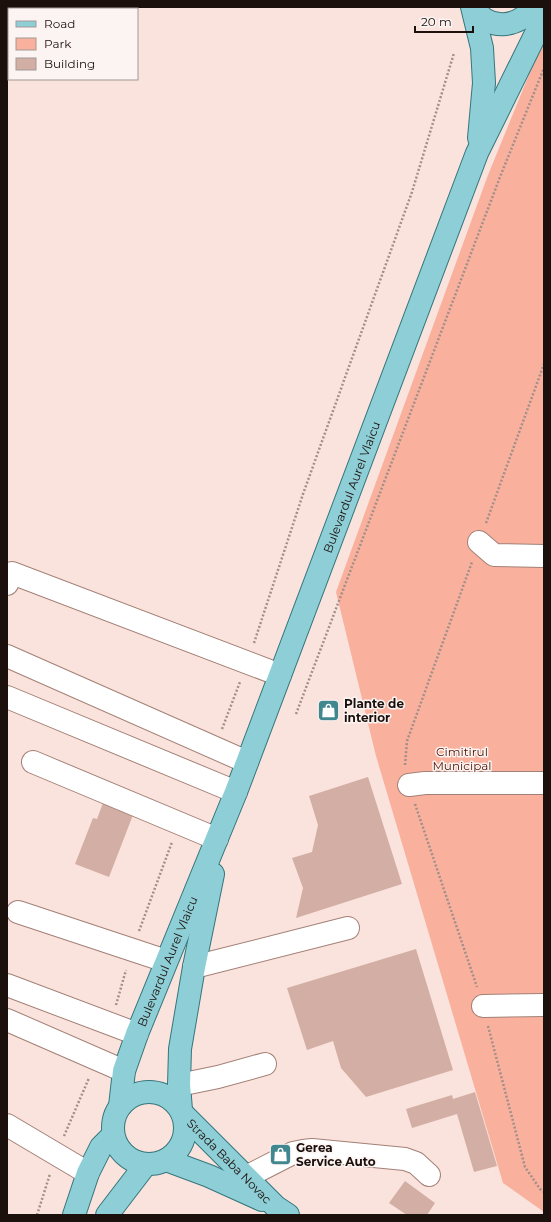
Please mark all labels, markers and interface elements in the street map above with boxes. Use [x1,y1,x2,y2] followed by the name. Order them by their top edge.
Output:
[8,8,138,80] legend
[415,8,473,34] scale bar
[421,14,452,29] text: 20 m
[44,16,75,31] text: Road
[44,36,72,51] text: Park
[44,56,95,71] text: Building
[319,419,383,555] street label: Bulevardul Aurel Vlaicu
[344,696,404,725] place label: Plante de interior
[316,697,342,723] shop icon: Plante de interior
[432,744,492,773] park label: Cimitirul Municipal
[133,894,200,1029] street label: Bulevardul Aurel Vlaicu
[184,1115,275,1206] street label: Strada Baba Novac
[296,1140,376,1169] place label: Gerea Service Auto
[268,1141,294,1167] shop icon: Gerea Service Auto

